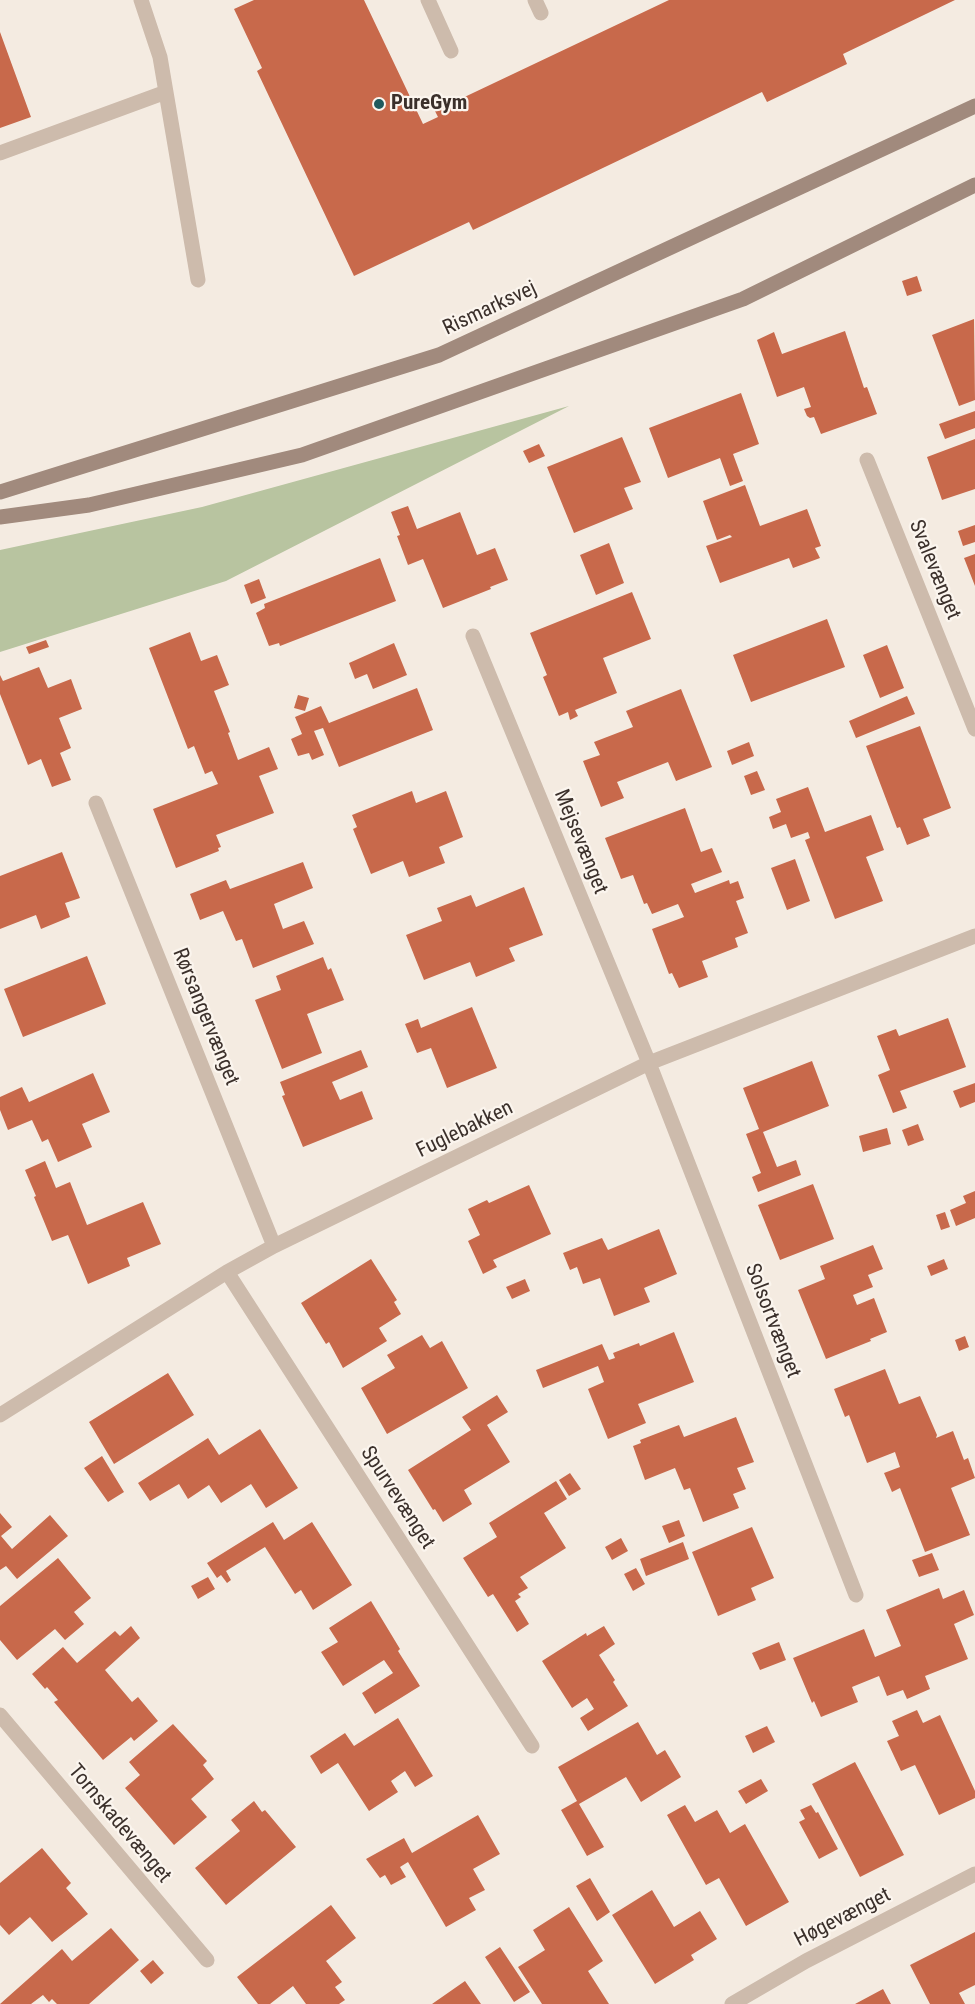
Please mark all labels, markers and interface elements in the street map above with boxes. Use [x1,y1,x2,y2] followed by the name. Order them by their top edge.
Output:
[391,91,467,117] place label: PureGym
[372,97,386,111] marker: PureGym
[439,276,541,342] street label: Rismarksvej
[903,517,965,623] street label: Svalevænget
[548,786,612,898] street label: Mejsevænget
[166,945,244,1089] street label: Rørsangervænget
[413,1096,517,1164] street label: Fuglebakken
[739,1260,805,1382] street label: Solsortvænget
[354,1442,440,1554] street label: Spurvevænget
[62,1760,176,1888] street label: Tornskadevænget
[791,1883,895,1953] street label: Høgevænget

